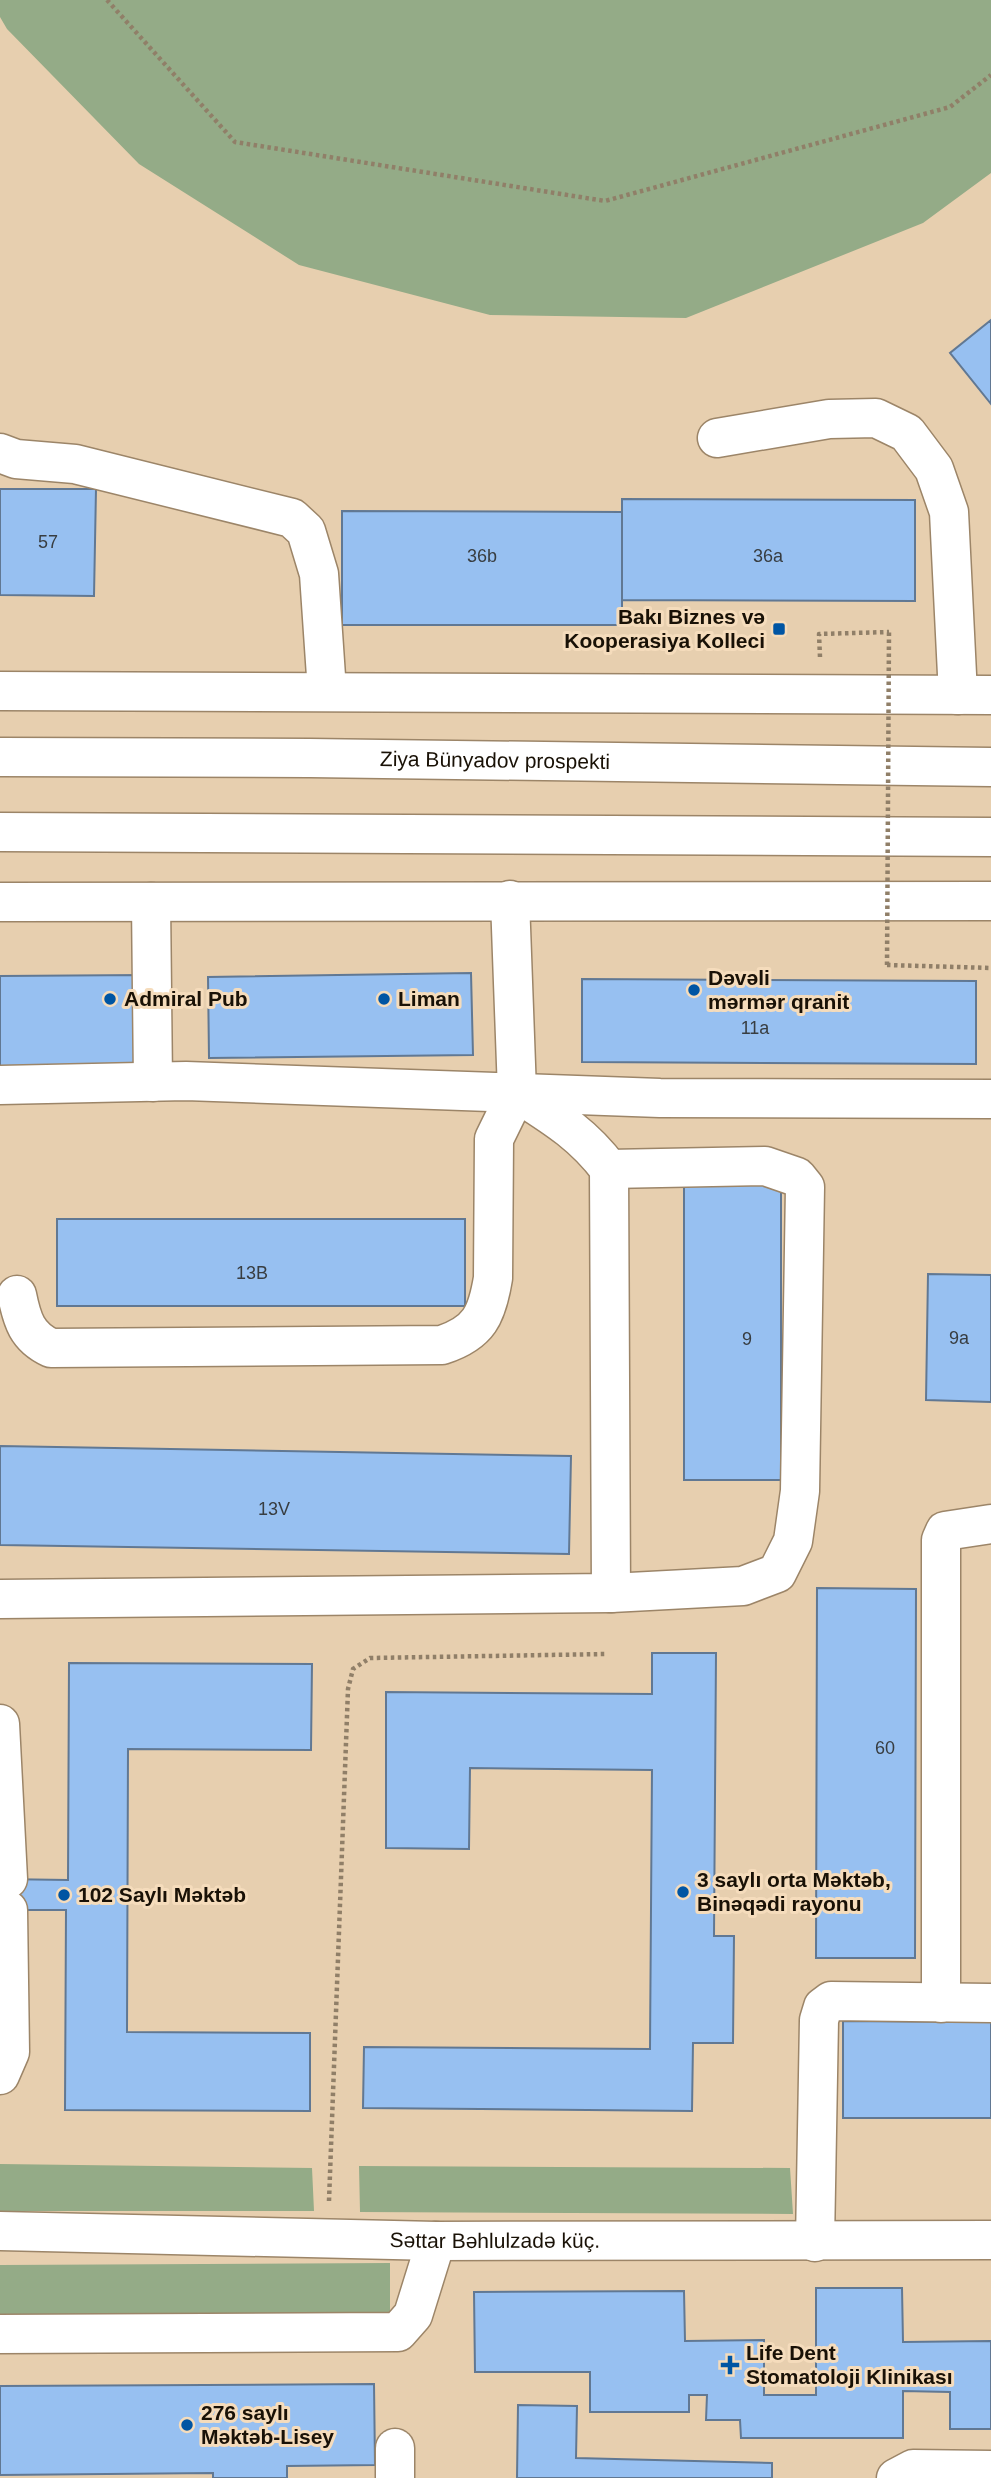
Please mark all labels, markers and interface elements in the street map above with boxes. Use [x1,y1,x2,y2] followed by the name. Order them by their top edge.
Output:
[38,532,58,552] house number: 57
[467,546,497,566] house number: 36b
[753,546,784,566] house number: 36a
[564,605,765,652] place label: Bakı Biznes və Kooperasiya Kolleci
[771,621,787,637] marker: Bakı Biznes və Kooperasiya Kolleci
[380,747,610,773] street label: Ziya Bünyadov prospekti
[708,966,849,1013] place label: Dəvəli mərmər qranit
[686,982,702,998] marker: Dəvəli mərmər qranit
[124,987,248,1010] place label: Admiral Pub
[398,987,460,1010] place label: Liman
[102,991,118,1007] marker: Admiral Pub
[376,991,392,1007] marker: Liman
[741,1018,770,1038] house number: 11a
[236,1263,268,1283] house number: 13B
[949,1328,970,1348] house number: 9a
[742,1329,752,1349] house number: 9
[258,1499,290,1519] house number: 13V
[875,1738,895,1758] house number: 60
[697,1868,891,1915] place label: 3 saylı orta Məktəb, Binəqədi rayonu
[78,1883,246,1906] place label: 102 Saylı Məktəb
[675,1884,691,1900] marker: 3 saylı orta Məktəb, Binəqədi rayonu
[56,1887,72,1903] marker: 102 Saylı Məktəb
[390,2228,600,2252] street label: Səttar Bəhlulzadə küç.
[746,2341,953,2388] place label: Life Dent Stomatoloji Klinikası
[720,2355,740,2375] marker: Life Dent Stomatoloji Klinikası
[201,2401,334,2448] place label: 276 saylı Məktəb-Lisey
[179,2417,195,2433] marker: 276 saylı Məktəb-Lisey

